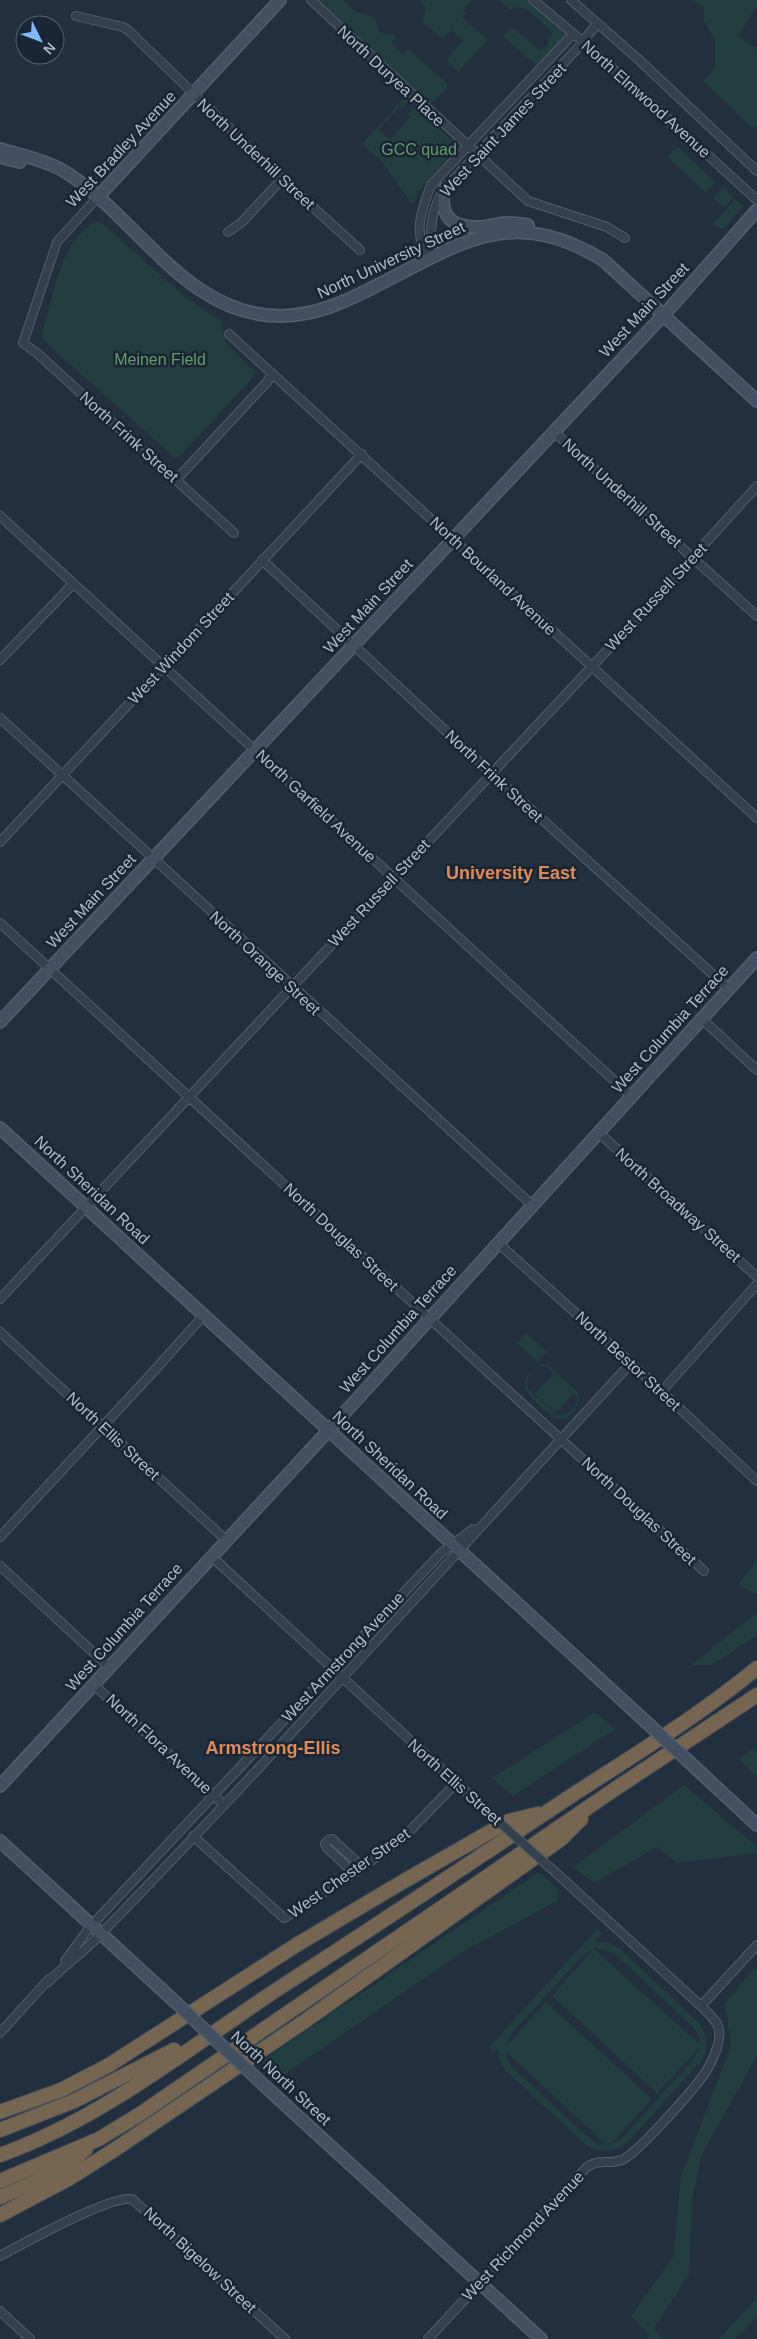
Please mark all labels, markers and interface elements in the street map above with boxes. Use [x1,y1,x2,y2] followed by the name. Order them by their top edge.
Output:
[15,15,65,65] north arrow
[334,22,448,130] street label: North Duryea Place
[578,37,714,161] street label: North Elmwood Avenue
[40,40,59,58] text: N
[437,60,570,200] street label: West Saint James Street
[63,87,179,211] street label: West Bradley Avenue
[194,95,318,213] street label: North Underhill Street
[381,141,457,158] park label: GCC quad
[314,218,468,302] street label: North University Street
[596,259,692,361] street label: West Main Street
[114,351,206,368] park label: Meinen Field
[76,388,182,486] street label: North Frink Street
[559,435,685,551] street label: North Underhill Street
[427,513,559,639] street label: North Bourland Avenue
[602,540,710,654] street label: West Russell Street
[320,555,416,657] street label: West Main Street
[125,588,238,707] street label: West Windom Street
[442,727,546,826] street label: North Frink Street
[253,746,379,866] street label: North Garfield Avenue
[325,836,433,950] street label: West Russell Street
[43,850,139,952] street label: West Main Street
[446,863,576,883] district label: University East
[207,908,324,1019] street label: North Orange Street
[608,962,732,1096] street label: West Columbia Terrace
[31,1133,153,1247] street label: North Sheridan Road
[612,1145,744,1266] street label: North Broadway Street
[281,1180,402,1295] street label: North Douglas Street
[336,1262,460,1396] street label: West Columbia Terrace
[572,1308,684,1414] street label: North Bestor Street
[63,1389,163,1484] street label: North Ellis Street
[329,1408,451,1522] street label: North Sheridan Road
[579,1454,700,1569] street label: North Douglas Street
[62,1560,186,1694] street label: West Columbia Terrace
[278,1589,408,1725] street label: West Armstrong Avenue
[103,1691,215,1797] street label: North Flora Avenue
[405,1736,506,1829] street label: North Ellis Street
[205,1738,341,1758] district label: Armstrong-Ellis
[285,1824,413,1921] street label: West Chester Street
[228,2028,335,2129] street label: North North Street
[459,2168,587,2304] street label: West Richmond Avenue
[141,2204,260,2317] street label: North Bigelow Street

